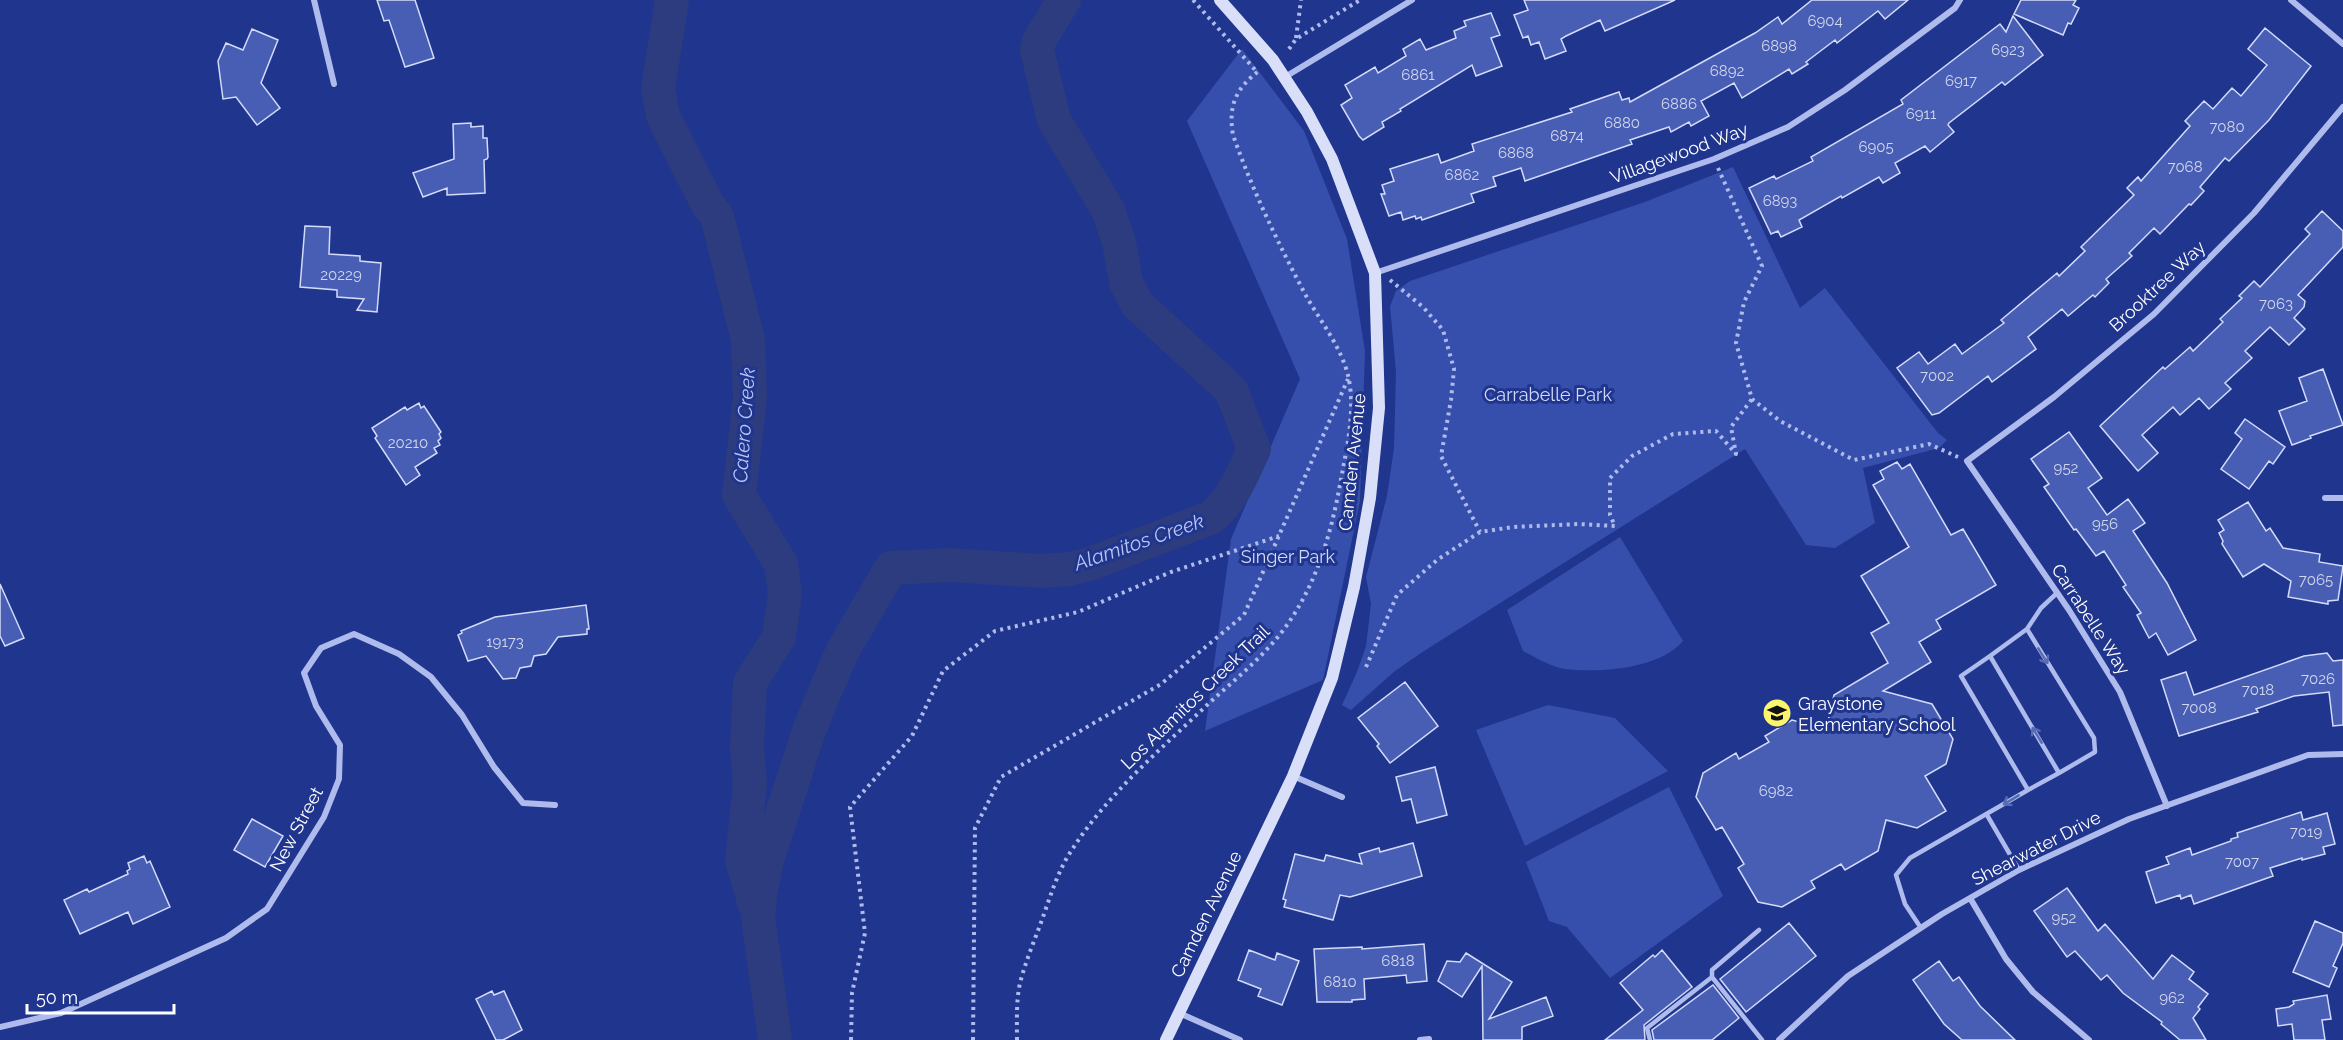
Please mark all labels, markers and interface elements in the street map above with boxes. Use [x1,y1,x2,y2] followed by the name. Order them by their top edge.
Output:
[1807,12,1843,30] house number: 6904
[1761,37,1797,55] house number: 6898
[1991,41,2025,59] house number: 6923
[1710,62,1744,80] house number: 6892
[1401,66,1435,84] house number: 6861
[1945,72,1977,90] house number: 6917
[1661,95,1697,113] house number: 6886
[1906,105,1937,123] house number: 6911
[1604,114,1640,132] house number: 6880
[1607,118,1751,188] street label: Villagewood Way
[2209,118,2245,136] house number: 7080
[1550,127,1584,145] house number: 6874
[1858,138,1894,156] house number: 6905
[1498,144,1534,162] house number: 6868
[2167,158,2203,176] house number: 7068
[1445,166,1480,184] house number: 6862
[1763,192,1797,210] house number: 6893
[2105,236,2209,336] street label: Brooktree Way
[320,266,362,284] house number: 20229
[2259,295,2293,313] house number: 7063
[728,366,760,484] water label: Calero Creek
[1920,367,1954,385] house number: 7002
[1484,384,1612,405] park label: Carrabelle Park
[1334,392,1370,532] street label: Camden Avenue
[388,434,428,452] house number: 20210
[2054,459,2079,477] house number: 952
[1070,508,1207,576] water label: Alamitos Creek
[2092,515,2118,533] house number: 956
[1241,546,1336,567] park label: Singer Park
[2047,560,2135,678] street label: Carrabelle Way
[2299,571,2333,589] house number: 7065
[1116,620,1274,773] street label: Los Alamitos Creek Trail
[486,633,524,651] house number: 19173
[2037,648,2050,665] one-way arrow
[2301,670,2335,688] house number: 7026
[2242,681,2274,699] house number: 7018
[1798,693,1956,735] place label: Graystone Elementary School
[1761,697,1793,729] school or university icon: Graystone Elementary School
[2181,699,2217,717] house number: 7008
[2030,727,2042,744] one-way arrow
[1759,782,1793,800] house number: 6982
[265,783,327,875] street label: New Street
[2003,795,2020,807] one-way arrow
[1968,806,2104,890] street label: Shearwater Drive
[2290,823,2322,841] house number: 7019
[1166,847,1246,981] street label: Camden Avenue
[2225,853,2259,871] house number: 7007
[2052,909,2077,927] house number: 952
[1381,952,1415,970] house number: 6818
[1323,973,1357,991] house number: 6810
[27,977,174,1015] scale bar
[36,987,78,1008] text: 50 m
[2159,989,2185,1007] house number: 962

